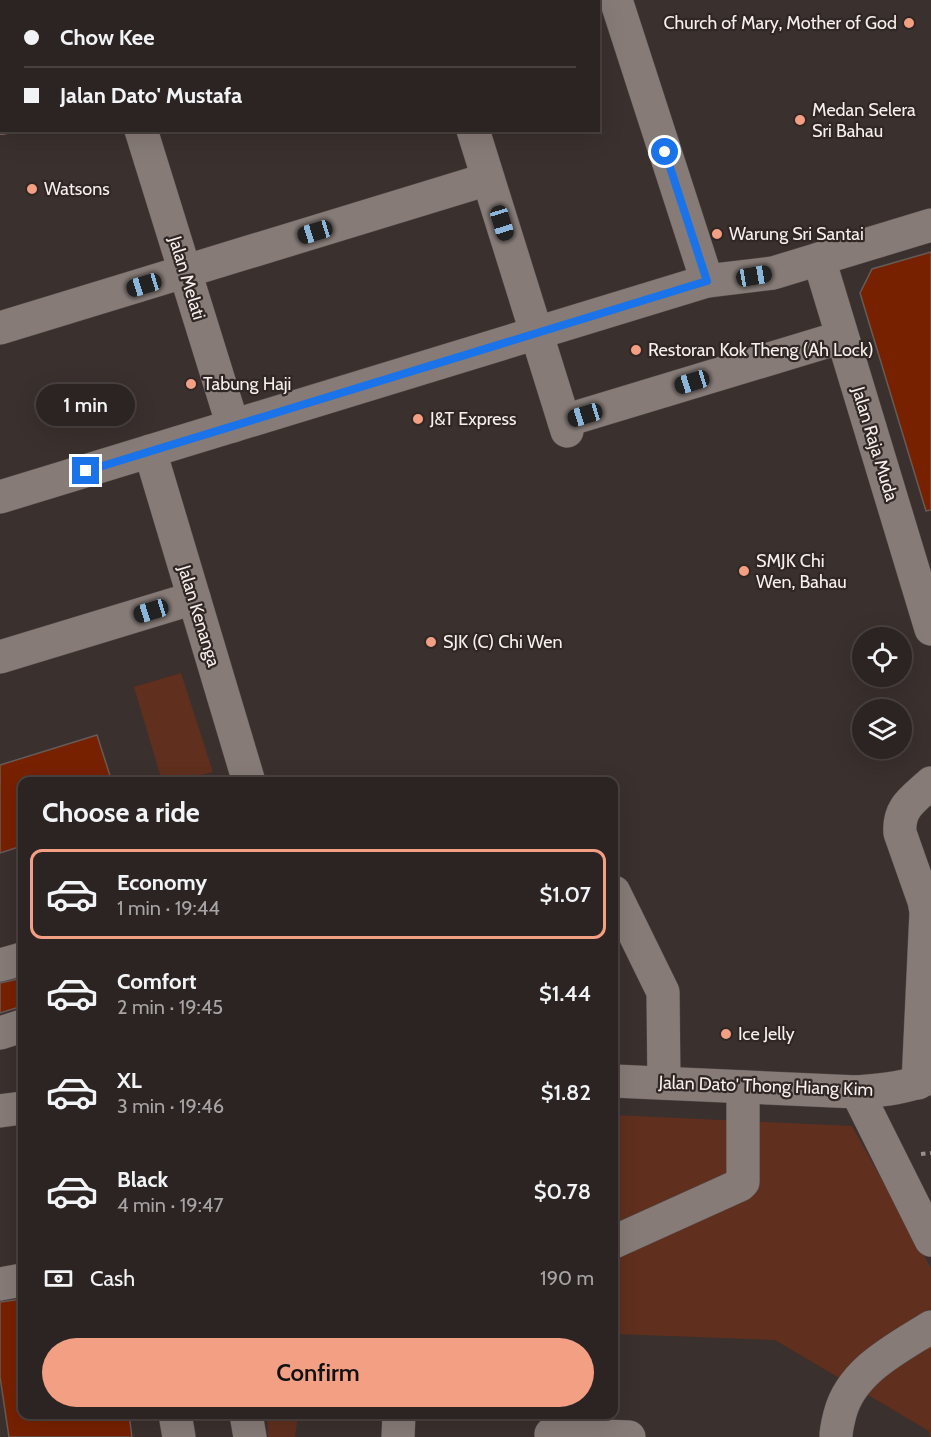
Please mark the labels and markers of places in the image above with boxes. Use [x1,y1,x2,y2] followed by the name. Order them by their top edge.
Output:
[664,12,897,34] place label: Church of Mary, Mother of God
[902,16,916,30] marker: Church of Mary, Mother of God
[812,99,916,142] place label: Medan Selera Sri Bahau
[793,113,807,127] marker: Medan Selera Sri Bahau
[44,178,110,200] place label: Watsons
[25,182,39,196] marker: Watsons
[729,223,864,245] place label: Warung Sri Santai
[710,227,724,241] marker: Warung Sri Santai
[648,339,874,361] place label: Restoran Kok Theng (Ah Lock)
[629,343,643,357] marker: Restoran Kok Theng (Ah Lock)
[203,373,291,395] place label: Tabung Haji
[184,377,198,391] marker: Tabung Haji
[429,408,516,430] place label: J&T Express
[411,412,425,426] marker: J&T Express
[756,550,847,593] place label: SMJK Chi Wen, Bahau
[737,564,751,578] marker: SMJK Chi Wen, Bahau
[443,631,563,653] place label: SJK (C) Chi Wen
[424,635,438,649] marker: SJK (C) Chi Wen
[738,1023,795,1045] place label: Ice Jelly
[719,1027,733,1041] marker: Ice Jelly

